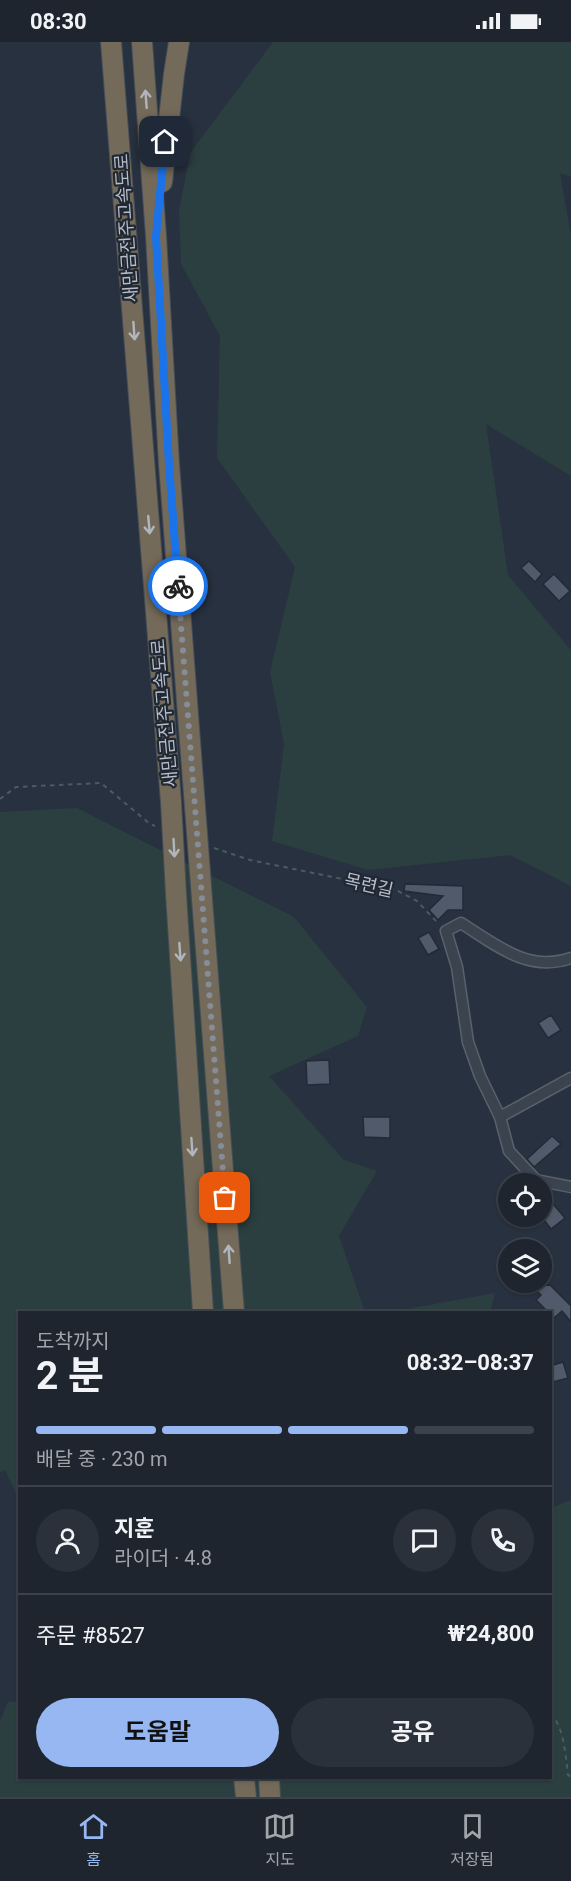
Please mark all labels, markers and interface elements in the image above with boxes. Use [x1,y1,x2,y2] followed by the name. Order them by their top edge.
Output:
[30,9,87,34] text: 08:30
[140,90,151,109] one-way arrow
[139,116,190,167] pin
[148,125,181,158] icon: home
[110,153,142,303] street label: 새만금전주고속도로
[129,320,140,340] one-way arrow
[144,515,155,534] one-way arrow
[148,556,208,616] courier
[162,570,195,603] icon: bike
[147,638,181,788] street label: 새만금전주고속도로
[168,837,179,857] one-way arrow
[342,869,396,901] street label: 목련길
[174,942,185,962] one-way arrow
[187,1137,198,1157] one-way arrow
[199,1172,250,1223] pin
[498,1173,552,1293] map controls
[498,1173,552,1227] button: locate
[208,1181,241,1214] icon: bag
[498,1239,552,1293] button: layers
[224,1245,235,1265] one-way arrow
[36,1329,110,1353] text: 도착까지
[407,1350,534,1375] text: 08:32–08:37
[36,1353,104,1399] text: 2 분
[36,1447,168,1471] text: 배달 중 · 230 m
[36,1509,99,1572] button: person
[393,1509,456,1572] button: chat
[471,1509,534,1572] button: phone
[114,1516,154,1541] text: 지훈
[114,1546,212,1570] text: 라이더 · 4.8
[448,1621,534,1646] text: ₩24,800
[36,1623,145,1648] text: 주문 #8527
[36,1698,279,1767] button: 도움말
[291,1698,534,1767] button: 공유
[77,1810,110,1870] tab: 홈
[263,1810,296,1870] tab: 지도
[450,1810,494,1870] tab: 저장됨

